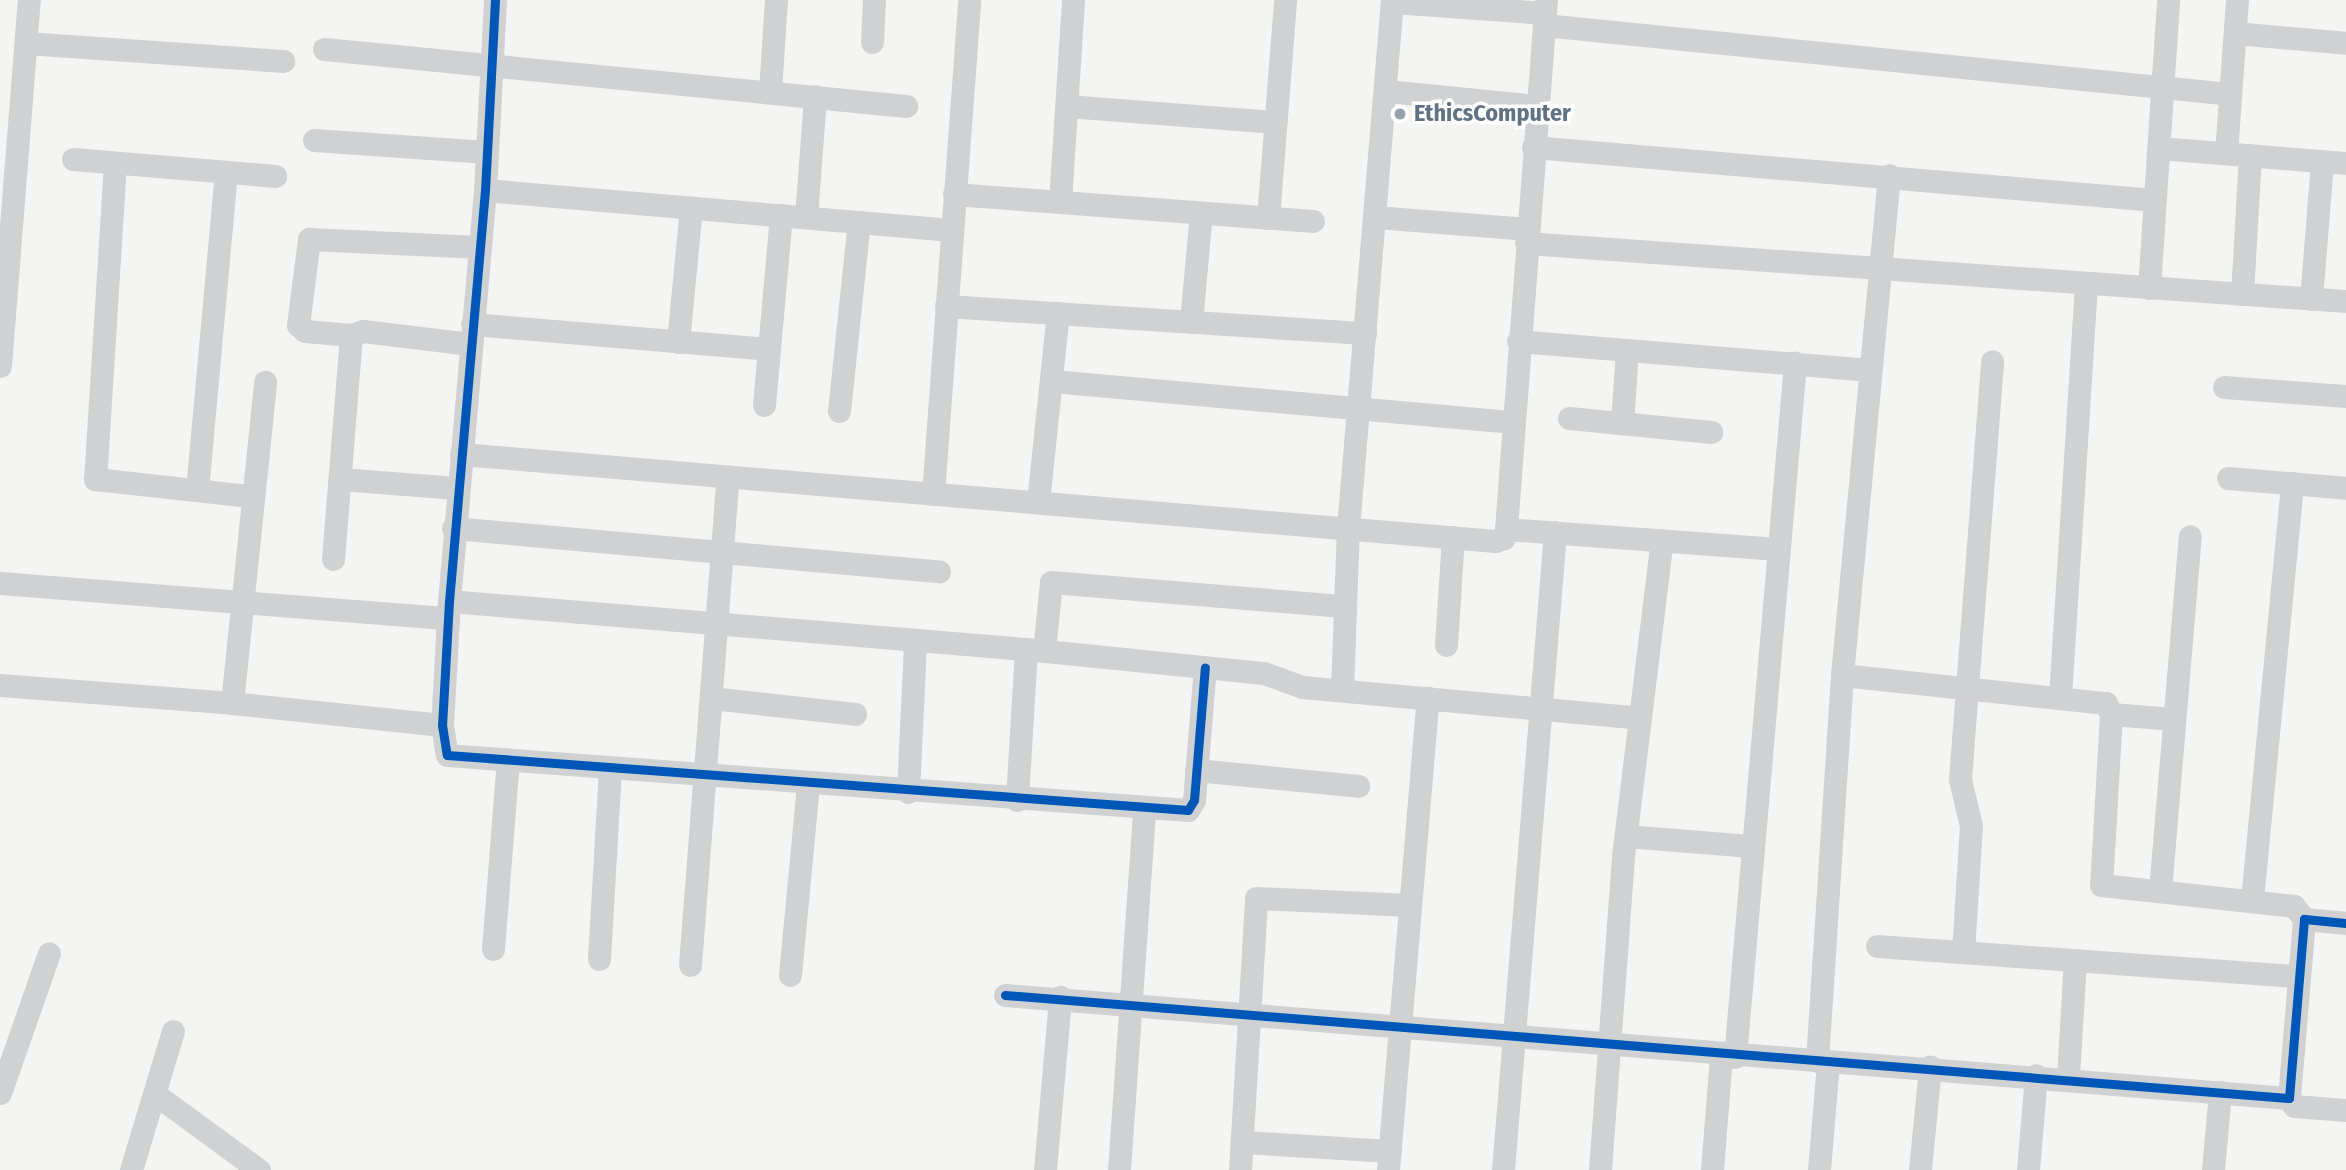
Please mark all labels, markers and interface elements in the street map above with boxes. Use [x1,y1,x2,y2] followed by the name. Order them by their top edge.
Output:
[1414,100,1571,128] place label: EthicsComputer
[1392,106,1408,122] marker: EthicsComputer

